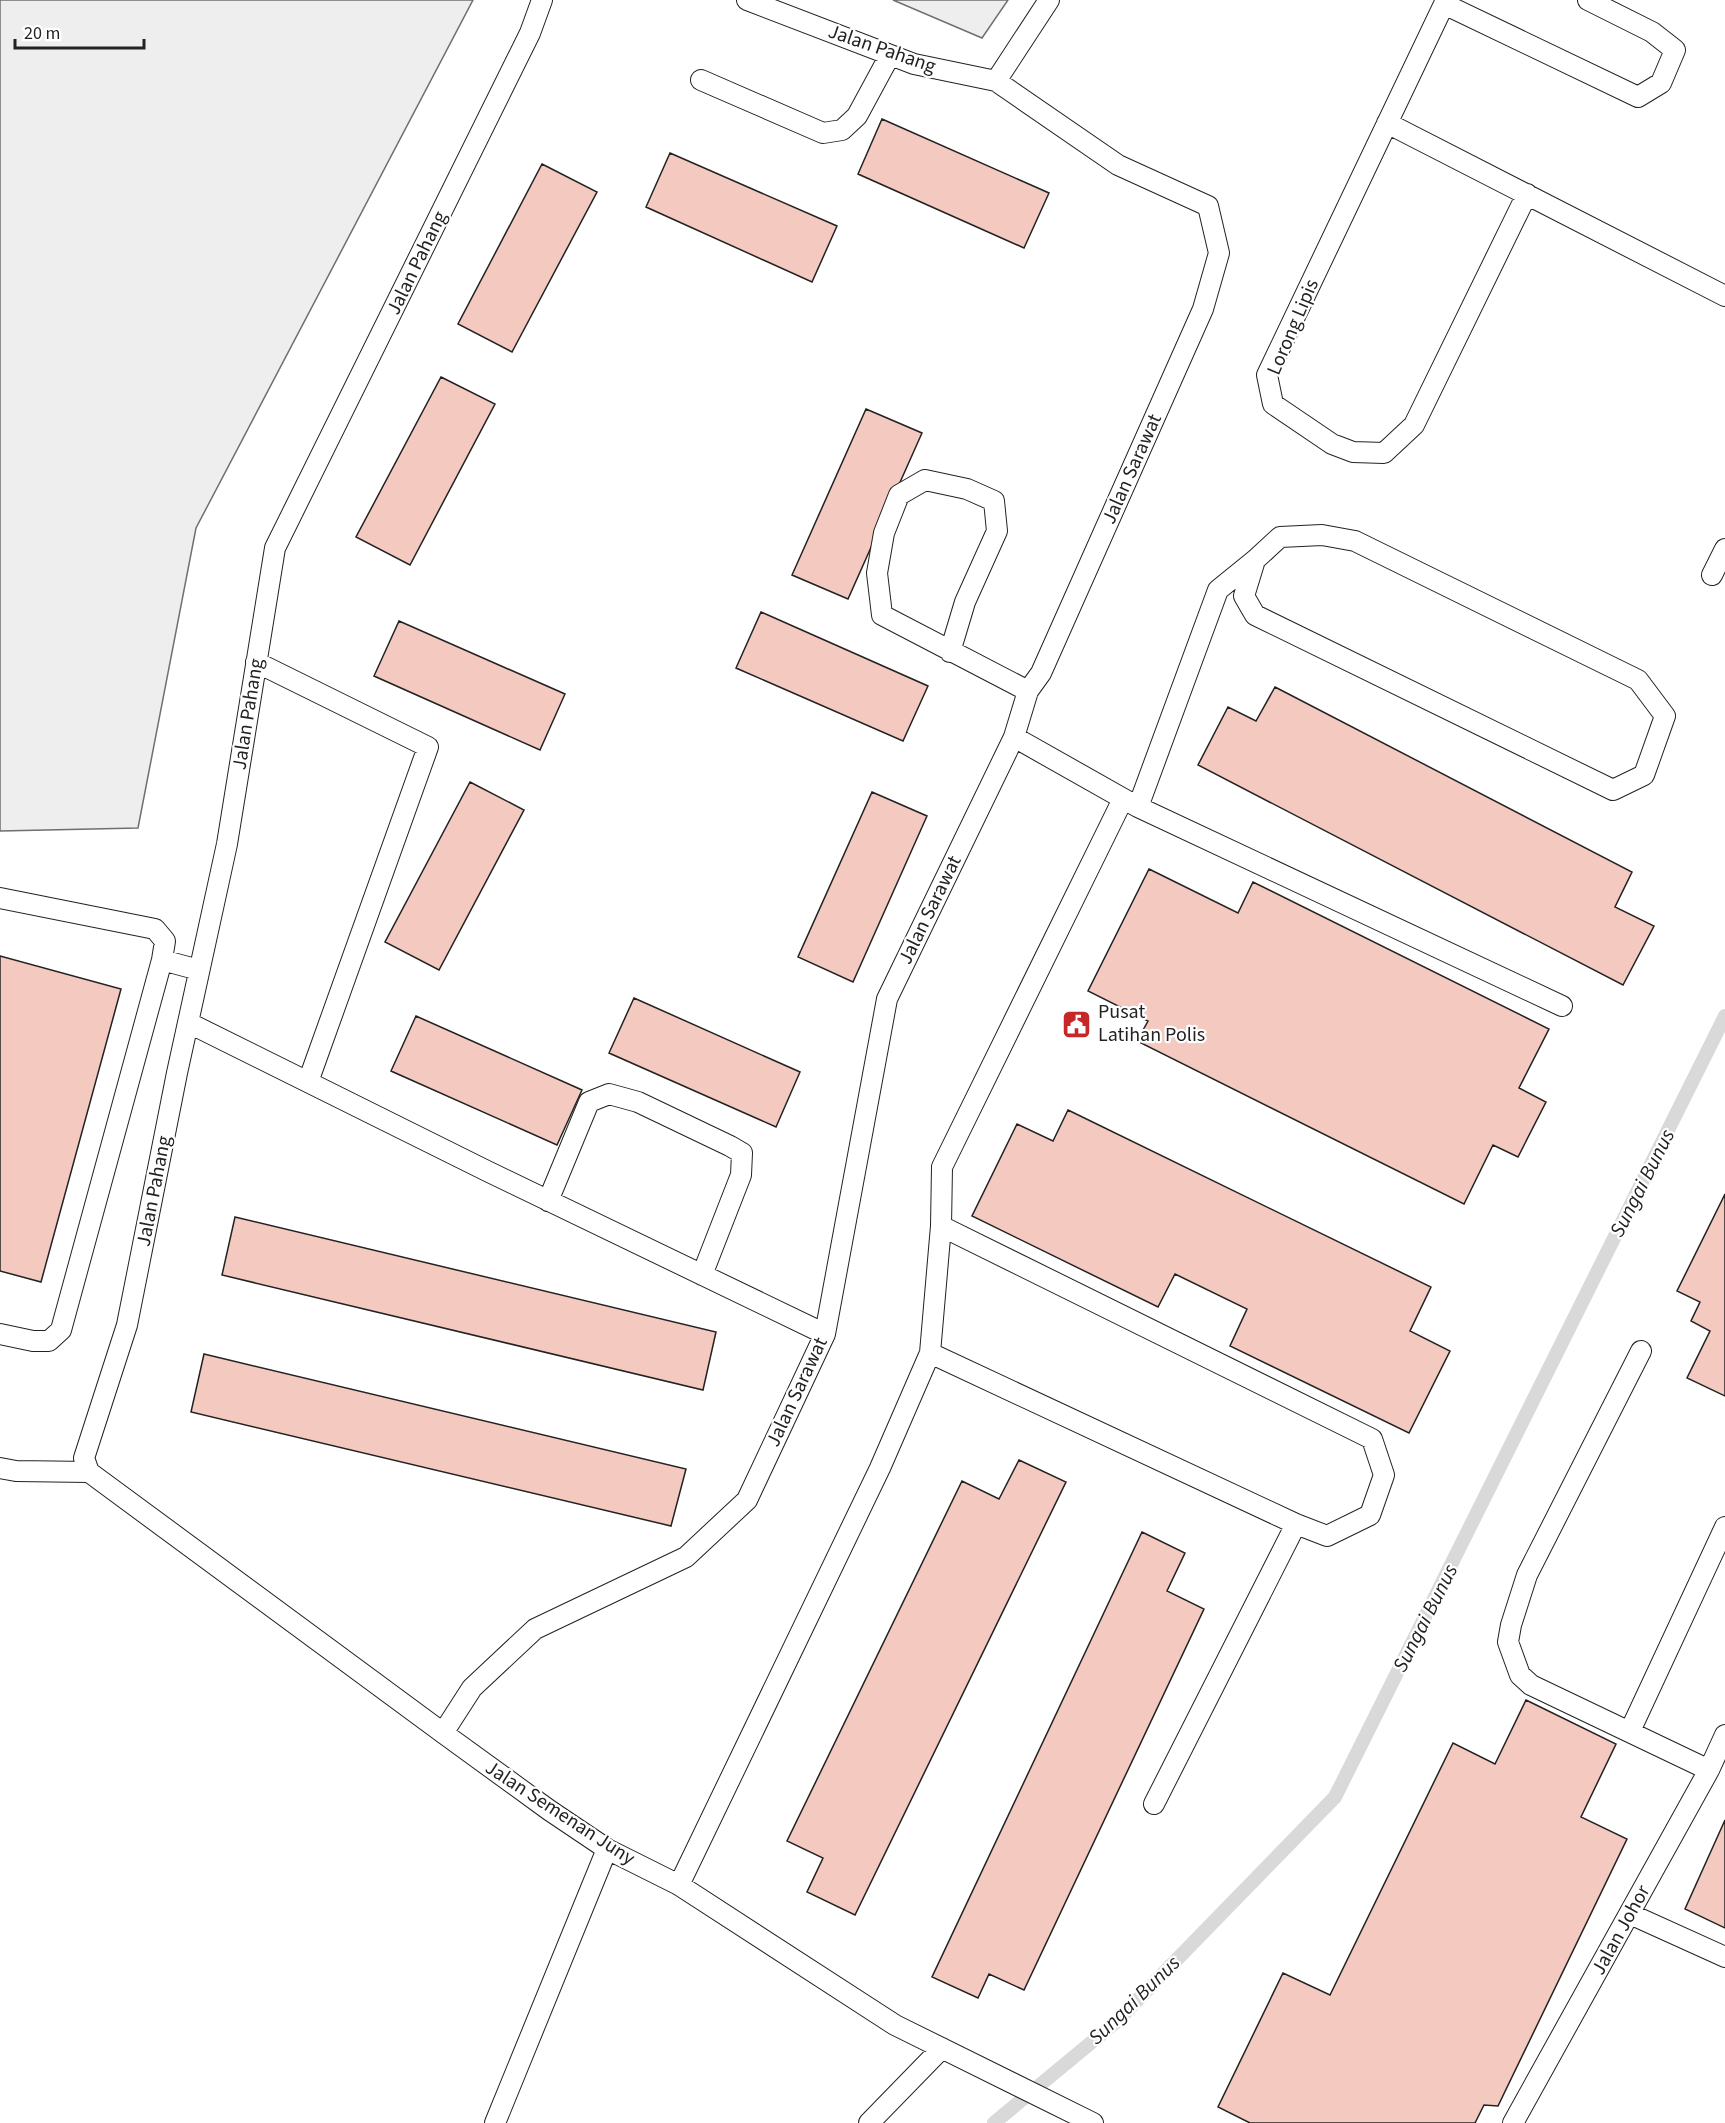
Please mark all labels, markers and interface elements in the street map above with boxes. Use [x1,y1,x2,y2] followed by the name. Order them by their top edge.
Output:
[15,12,144,50] scale bar
[824,17,940,81] street label: Jalan Pahang
[24,21,60,46] text: 20 m
[380,206,454,320] street label: Jalan Pahang
[1260,275,1326,379] street label: Lorong Lipis
[1095,409,1169,529] street label: Jalan Sarawat
[225,656,271,772] street label: Jalan Pahang
[892,851,969,969] street label: Jalan Sarawat
[1098,998,1205,1049] place label: Pusat Latihan Polis
[1061,1008,1093,1040] public building icon: Pusat Latihan Polis
[1602,1124,1682,1242] water label: Sungai Bunus
[130,1133,178,1249] street label: Jalan Pahang
[759,1332,835,1451] street label: Jalan Sarawat
[1385,1559,1465,1677] water label: Sungai Bunus
[480,1754,641,1872] street label: Jalan Semenan Juny
[1585,1880,1657,1980] street label: Jalan Johor
[1081,1948,1187,2052] water label: Sungai Bunus

